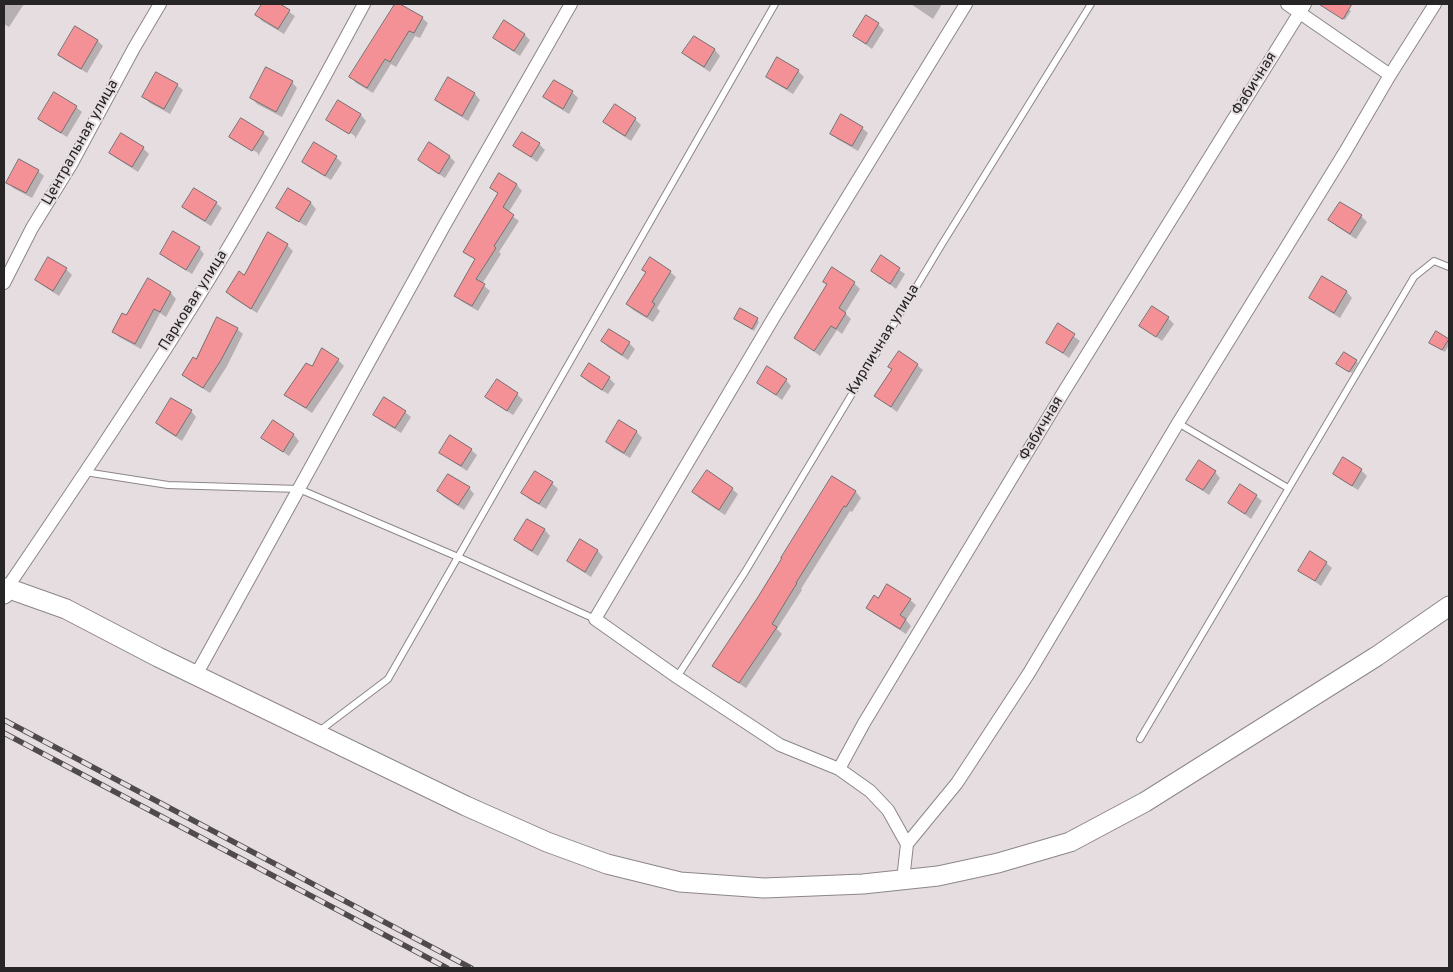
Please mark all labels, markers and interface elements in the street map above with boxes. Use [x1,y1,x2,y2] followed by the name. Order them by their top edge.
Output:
[1229,49,1281,119] street label: Фабичная
[39,77,123,209] street label: Центральная улица
[156,248,232,354] street label: Парковая улица
[844,282,924,398] street label: Кирпичная улица
[1016,394,1068,464] street label: Фабичная

